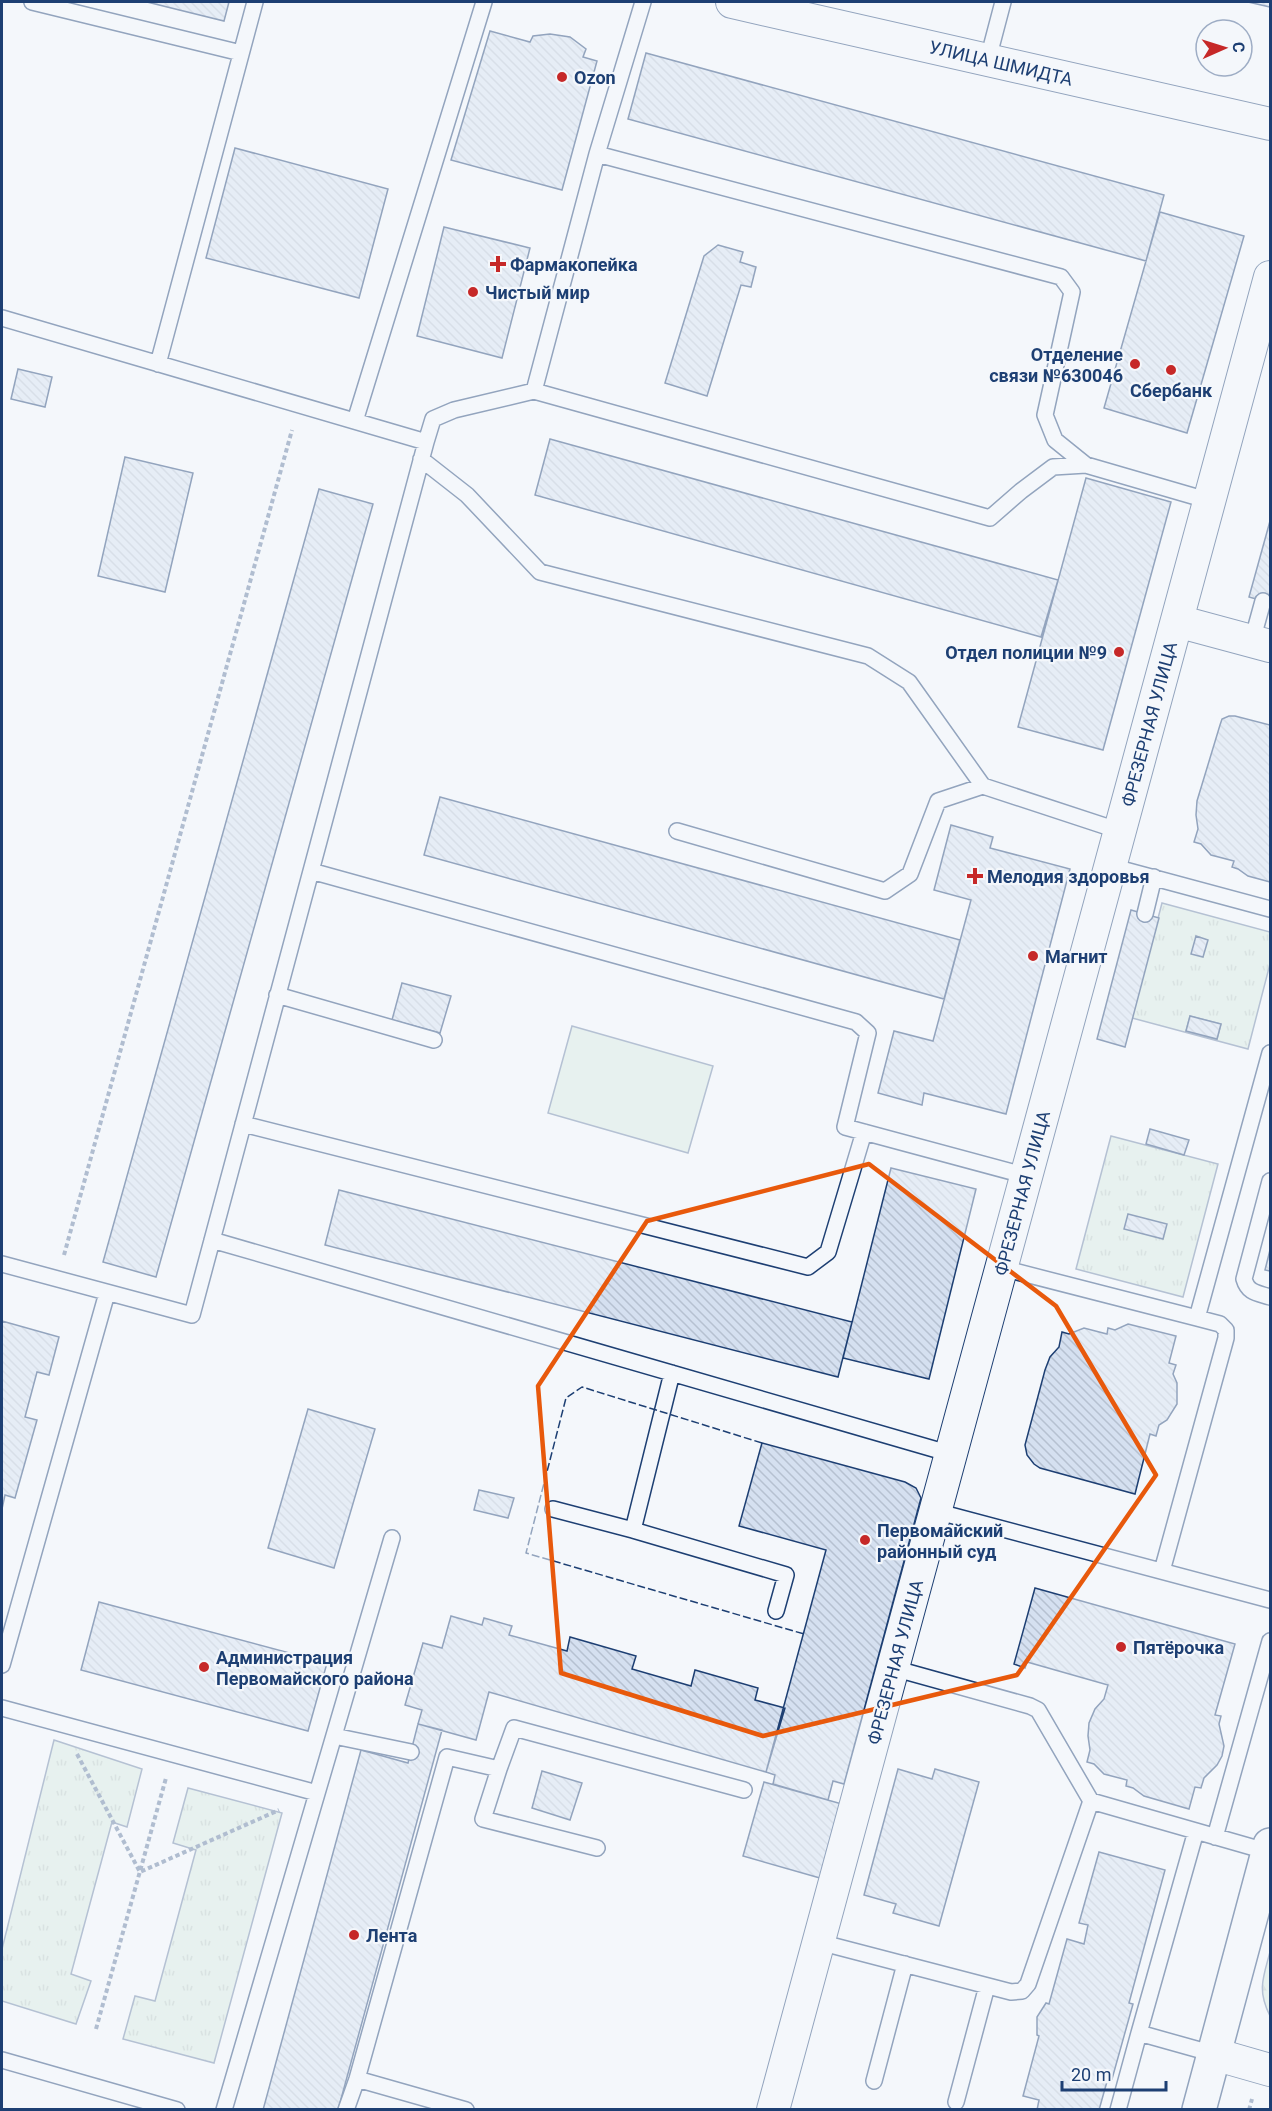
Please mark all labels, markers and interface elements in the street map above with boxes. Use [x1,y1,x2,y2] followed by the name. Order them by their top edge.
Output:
[1194,18,1254,78] north arrow
[927,36,1075,90] street label: УЛИЦА ШМИДТА
[1229,42,1248,53] text: С
[574,67,616,88] place label: Ozon
[555,70,569,84] marker: Ozon
[510,254,638,275] place label: Фармакопейка
[491,257,505,271] marker: Фармакопейка
[485,282,590,303] place label: Чистый мир
[466,285,480,299] marker: Чистый мир
[989,344,1123,386] place label: Отделение связи №630046
[1128,357,1142,371] marker: Отделение связи №630046
[1164,363,1178,377] marker: Сбербанк
[1130,380,1213,401] place label: Сбербанк
[1117,639,1181,809] street label: ФРЕЗЕРНАЯ УЛИЦА
[945,642,1107,663] place label: Отдел полиции №9
[1112,645,1126,659] marker: Отдел полиции №9
[987,866,1149,887] place label: Мелодия здоровья
[968,869,982,883] marker: Мелодия здоровья
[1045,946,1108,967] place label: Магнит
[1026,949,1040,963] marker: Магнит
[990,1108,1054,1278] street label: ФРЕЗЕРНАЯ УЛИЦА
[877,1520,1003,1562] place label: Первомайский районный суд
[858,1533,872,1547] marker: Первомайский районный суд
[863,1577,927,1747] street label: ФРЕЗЕРНАЯ УЛИЦА
[1133,1637,1224,1658] place label: Пятёрочка
[1114,1640,1128,1654] marker: Пятёрочка
[216,1647,414,1689] place label: Администрация Первомайского района
[197,1660,211,1674] marker: Администрация Первомайского района
[366,1925,418,1946] place label: Лента
[347,1928,361,1942] marker: Лента
[1062,2054,1166,2092] scale bar
[1071,2064,1111,2085] text: 20 m

